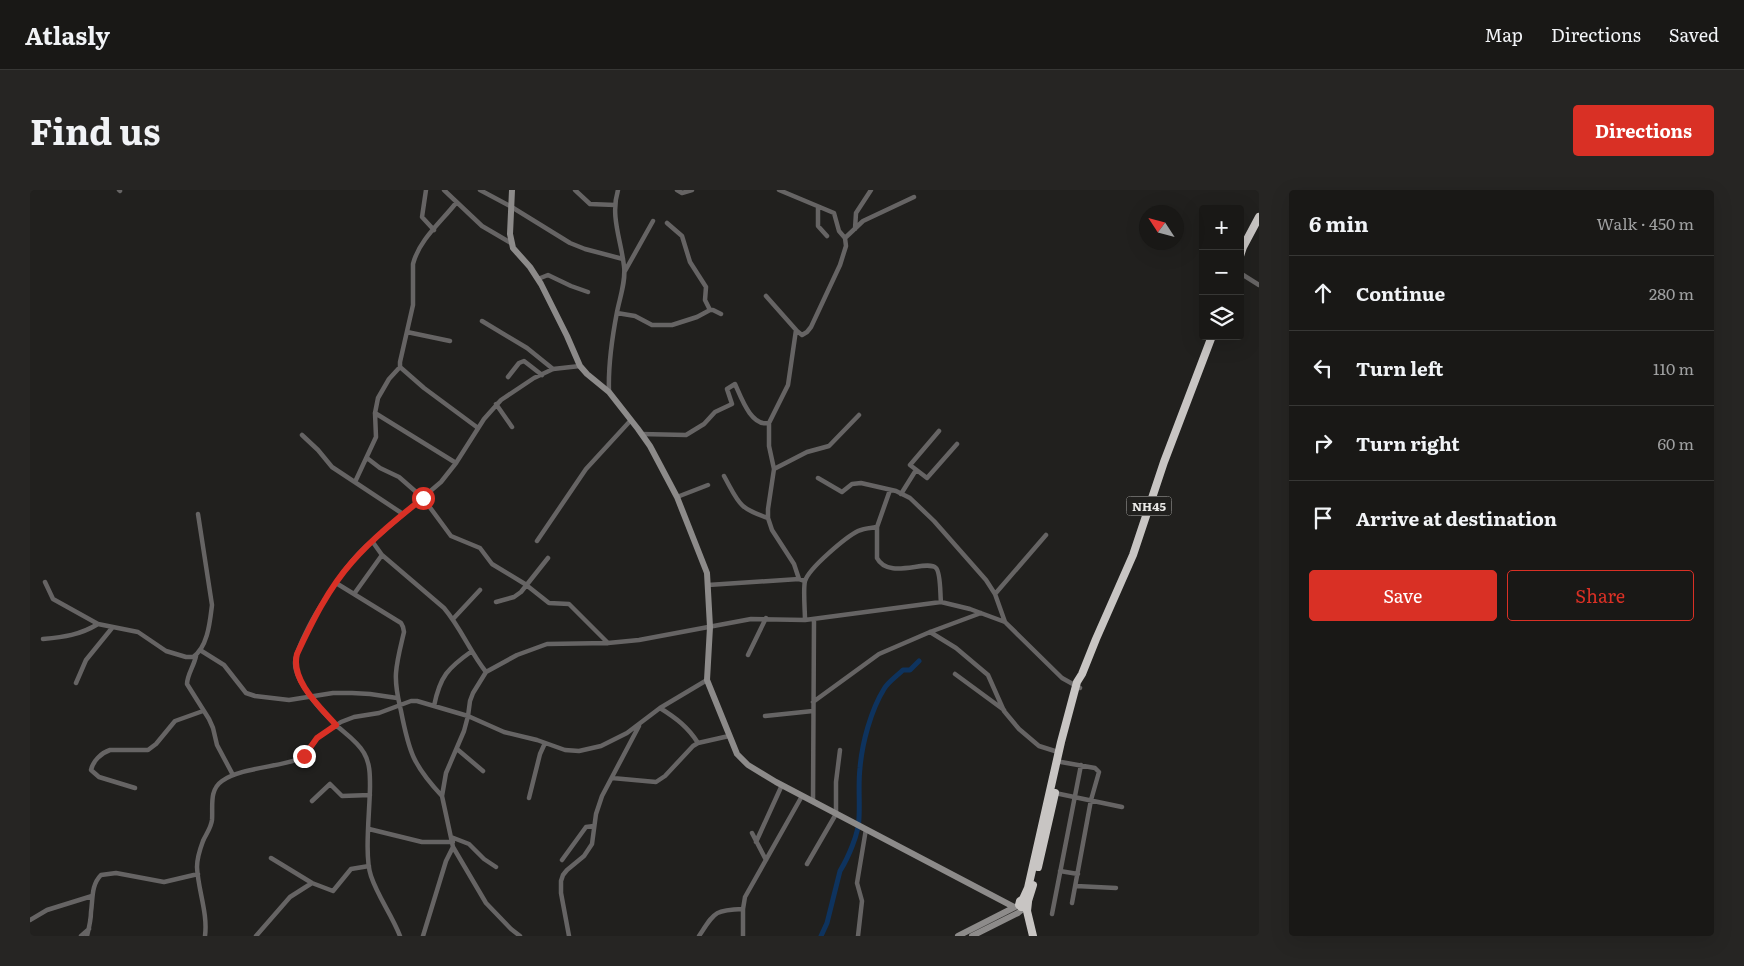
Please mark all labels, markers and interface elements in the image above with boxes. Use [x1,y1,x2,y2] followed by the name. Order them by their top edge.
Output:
[25,17,110,52] text: Atlasly
[1485,21,1523,48] text: Map
[1551,21,1641,48] text: Directions
[1669,21,1719,48] text: Saved
[30,104,160,156] text: Find us
[1573,105,1714,156] button: Directions
[1139,205,1184,250] north arrow
[1199,205,1244,340] map controls
[1199,205,1244,250] button: +
[1309,207,1369,238] text: 6 min
[1596,211,1694,235] text: Walk · 450 m
[1199,250,1244,295] button: −
[1309,279,1337,307] icon: ahead
[1356,279,1445,307] text: Continue
[1649,281,1694,305] text: 280 m
[1199,295,1244,340] button: layers
[1309,354,1337,382] icon: left
[1356,354,1443,382] text: Turn left
[1653,356,1694,380] text: 110 m
[1309,429,1337,457] icon: right
[1356,429,1460,457] text: Turn right
[1657,431,1694,455] text: 60 m
[412,487,435,510] route start
[1126,496,1172,516] road number: NH45
[1309,504,1337,532] icon: arrive
[1356,504,1557,532] text: Arrive at destination
[1309,570,1497,621] button: Save
[1507,570,1694,621] button: Share
[293,745,316,768] route end

